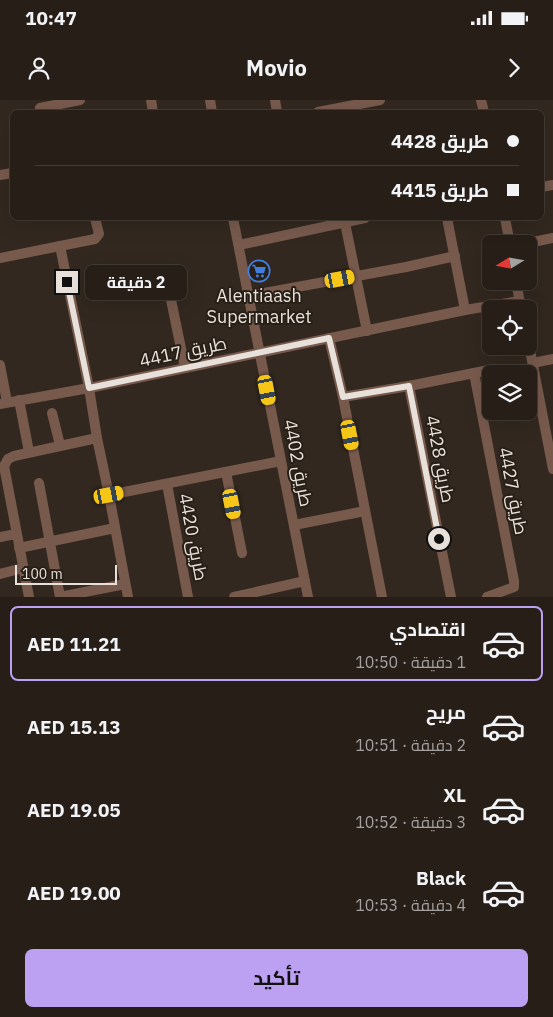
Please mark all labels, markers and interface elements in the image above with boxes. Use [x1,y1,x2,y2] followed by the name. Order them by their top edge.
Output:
[25,6,77,30] text: 10:47
[246,53,307,82] text: Movio
[25,54,53,82] icon: person
[500,54,528,82] icon: forward
[391,129,489,153] text: طريق 4428
[391,178,489,202] text: طريق 4415
[482,235,538,290] north arrow
[482,235,537,420] map controls
[247,259,271,283] supermarket icon: Alentiaash Supermarket
[84,264,187,300] callout: 2 دقيقة
[323,269,356,289] car
[56,271,78,293] route end
[107,272,165,292] text: 2 دقيقة
[207,284,311,328] place label: Alentiaash Supermarket
[482,300,537,355] button: locate
[137,331,229,373] street label: طريق 4417
[482,365,537,420] button: layers
[256,374,277,406] car
[420,413,460,505] street label: طريق 4428
[278,417,318,509] street label: طريق 4402
[339,419,360,451] car
[493,445,533,537] street label: طريق 4427
[92,485,125,505] car
[221,488,242,520] car
[173,491,213,583] street label: طريق 4420
[428,528,450,550] route start
[15,562,118,585] scale bar
[22,565,63,583] text: 100 m
[390,617,466,641] text: اقتصادي
[481,621,526,666] icon: car
[27,632,121,656] text: AED 11.21
[355,652,466,672] text: 1 دقيقة · 10:50
[426,700,466,724] text: مريح
[481,704,526,749] icon: car
[27,715,121,739] text: AED 15.13
[355,735,466,755] text: 2 دقيقة · 10:51
[443,783,466,807] text: XL
[481,787,526,832] icon: car
[27,798,121,822] text: AED 19.05
[355,812,466,832] text: 3 دقيقة · 10:52
[416,866,466,890] text: Black
[481,870,526,915] icon: car
[27,881,121,905] text: AED 19.00
[355,895,466,915] text: 4 دقيقة · 10:53
[25,949,528,1007] button: تأكيد

